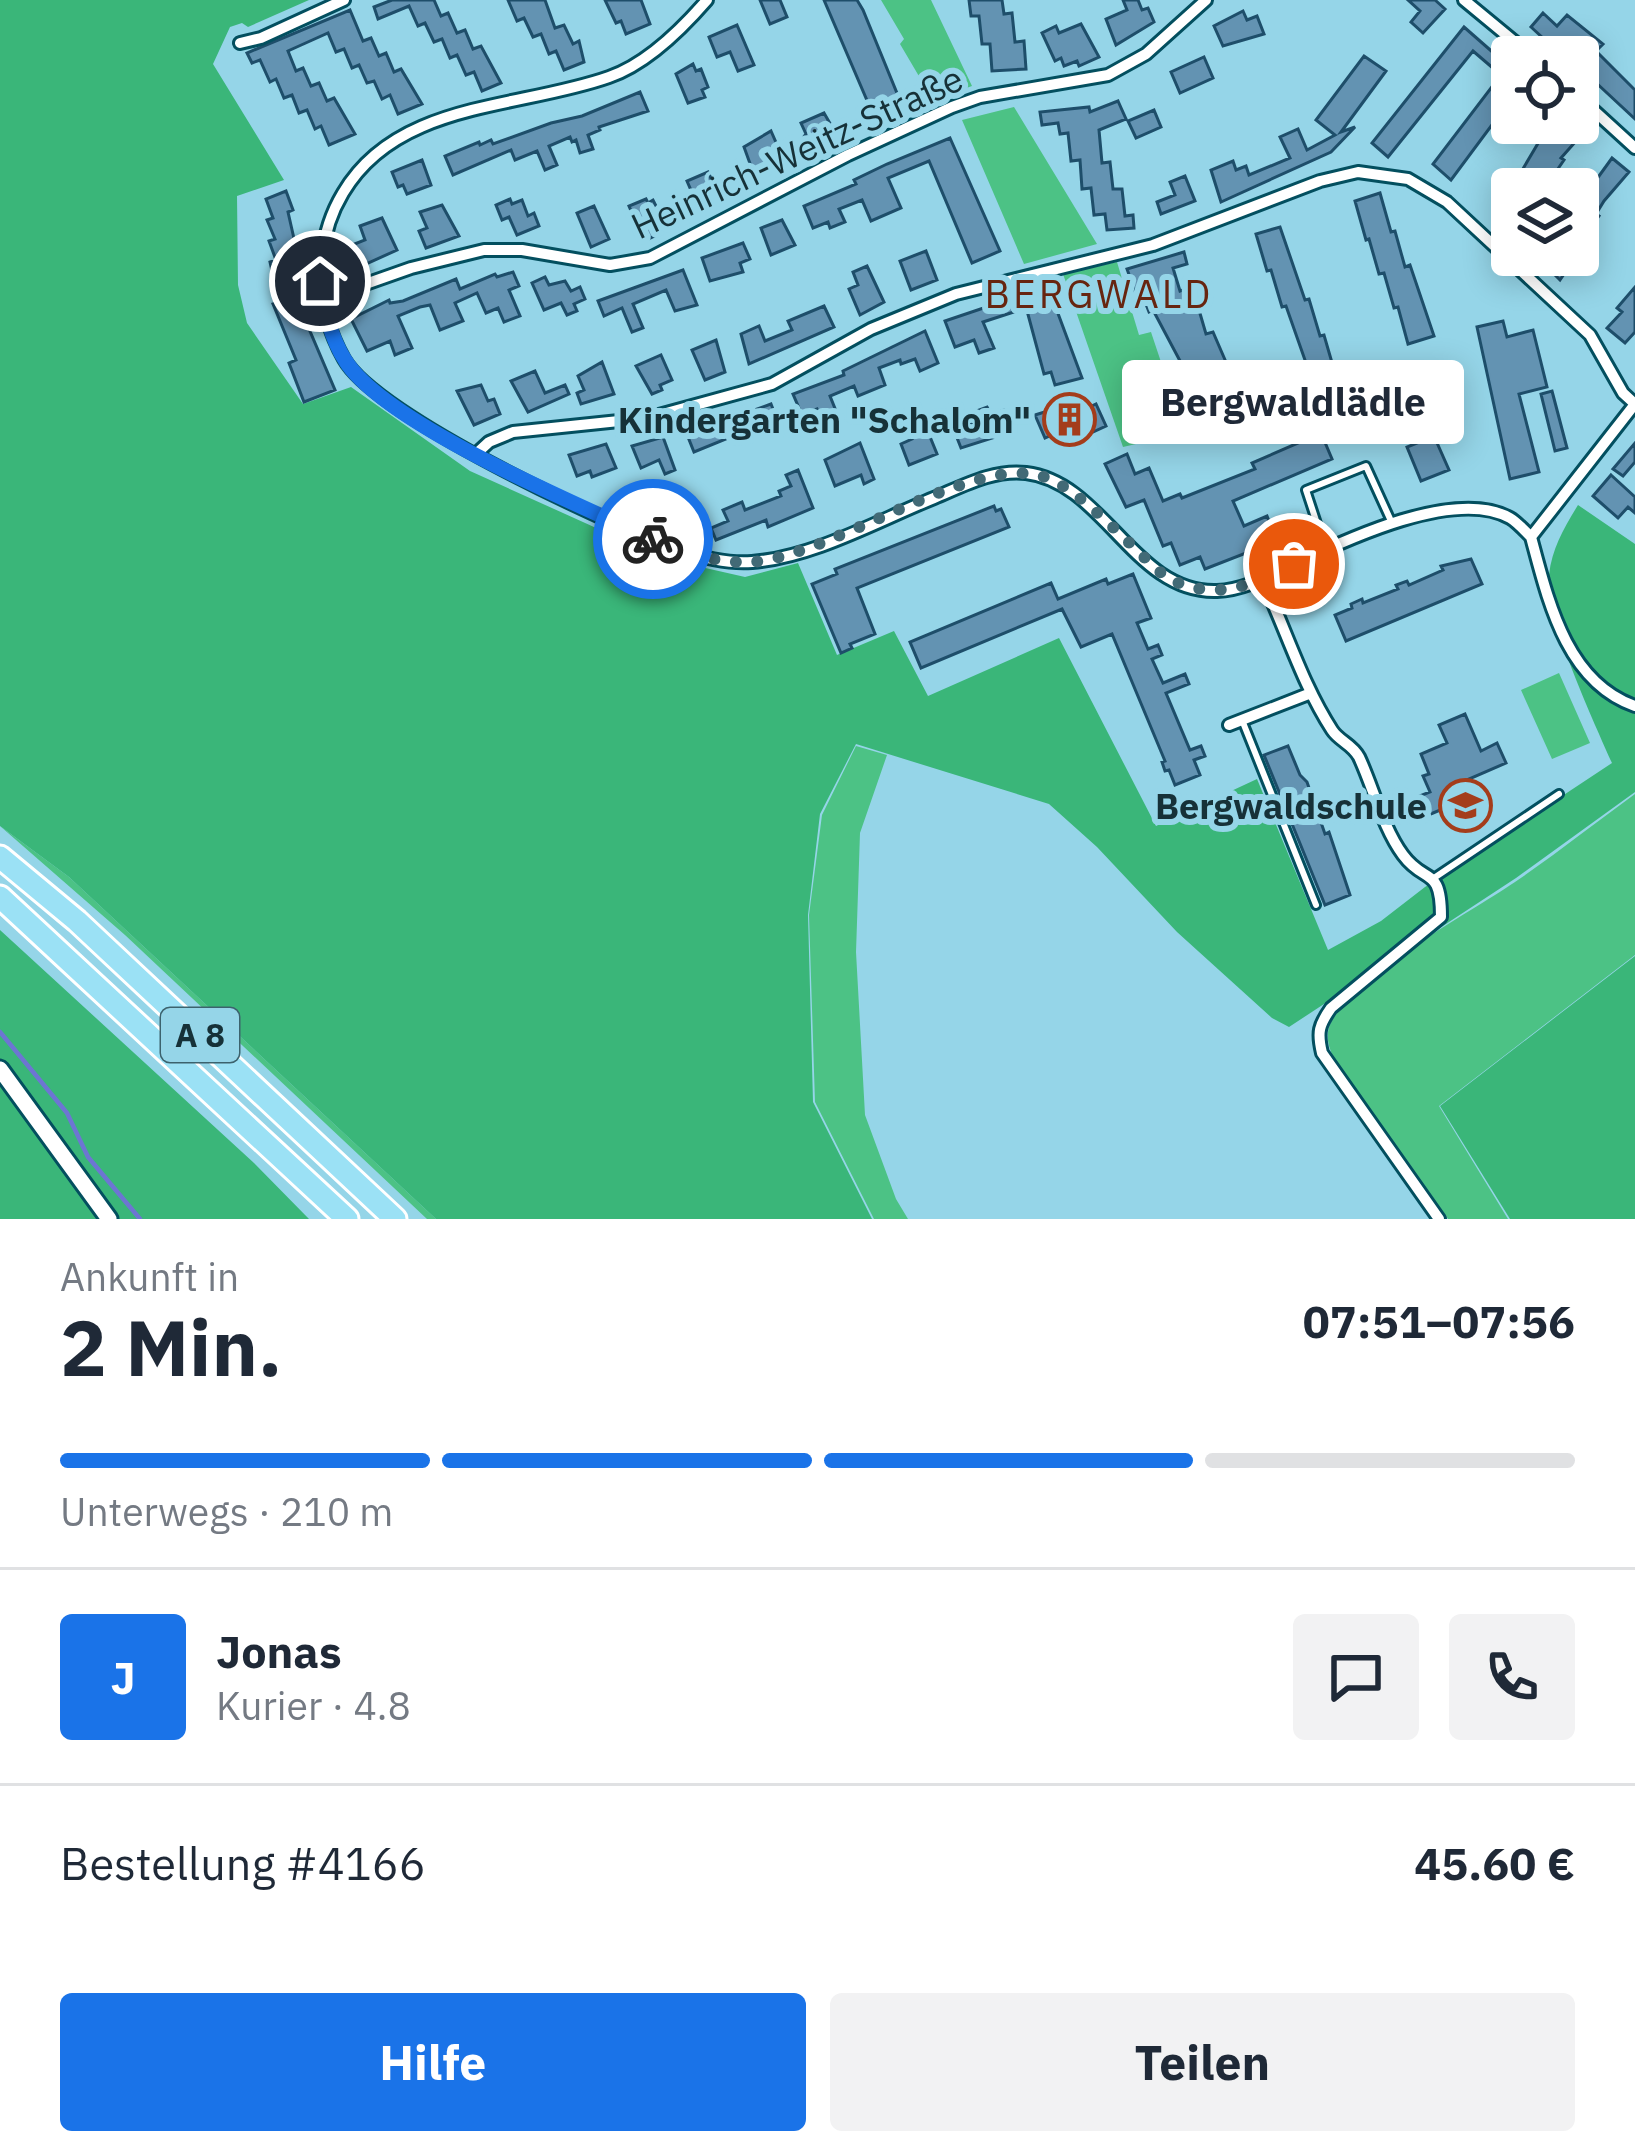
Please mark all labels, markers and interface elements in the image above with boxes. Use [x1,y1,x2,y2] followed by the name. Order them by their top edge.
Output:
[1491,36,1599,276] map controls
[1491,36,1599,144] button: locate
[623,54,970,249] street label: Heinrich-Weitz-Straße
[1491,168,1599,276] button: layers
[269,230,371,332] pin
[287,248,353,314] icon: home
[984,268,1214,319] district label: BERGWALD
[1123,360,1465,444] callout: Bergwaldlädle
[1160,376,1426,427] text: Bergwaldlädle
[1042,392,1098,448] building icon: Kindergarten "Schalom"
[618,396,1031,443] place label: Kindergarten "Schalom"
[593,479,713,599] courier
[620,506,686,572] icon: bike
[1243,513,1345,615] pin
[1261,531,1327,597] icon: bag
[1438,778,1494,834] school or university icon: Bergwaldschule
[1155,782,1427,829] place label: Bergwaldschule
[161,1008,239,1062] road number: A 8
[60,1251,239,1302] text: Ankunft in
[1303,1292,1575,1350] text: 07:51–07:56
[60,1296,282,1397] text: 2 Min.
[60,1486,393,1537] text: Unterwegs · 210 m
[1293,1614,1419,1740] button: chat
[1449,1614,1575,1740] button: phone
[216,1622,342,1680] text: Jonas
[110,1648,136,1706] text: J
[216,1680,411,1731] text: Kurier · 4.8
[60,1834,426,1892] text: Bestellung #4166
[1414,1834,1575,1892] text: 45.60 €
[60,1993,806,2131] button: Hilfe
[830,1993,1575,2131] button: Teilen

